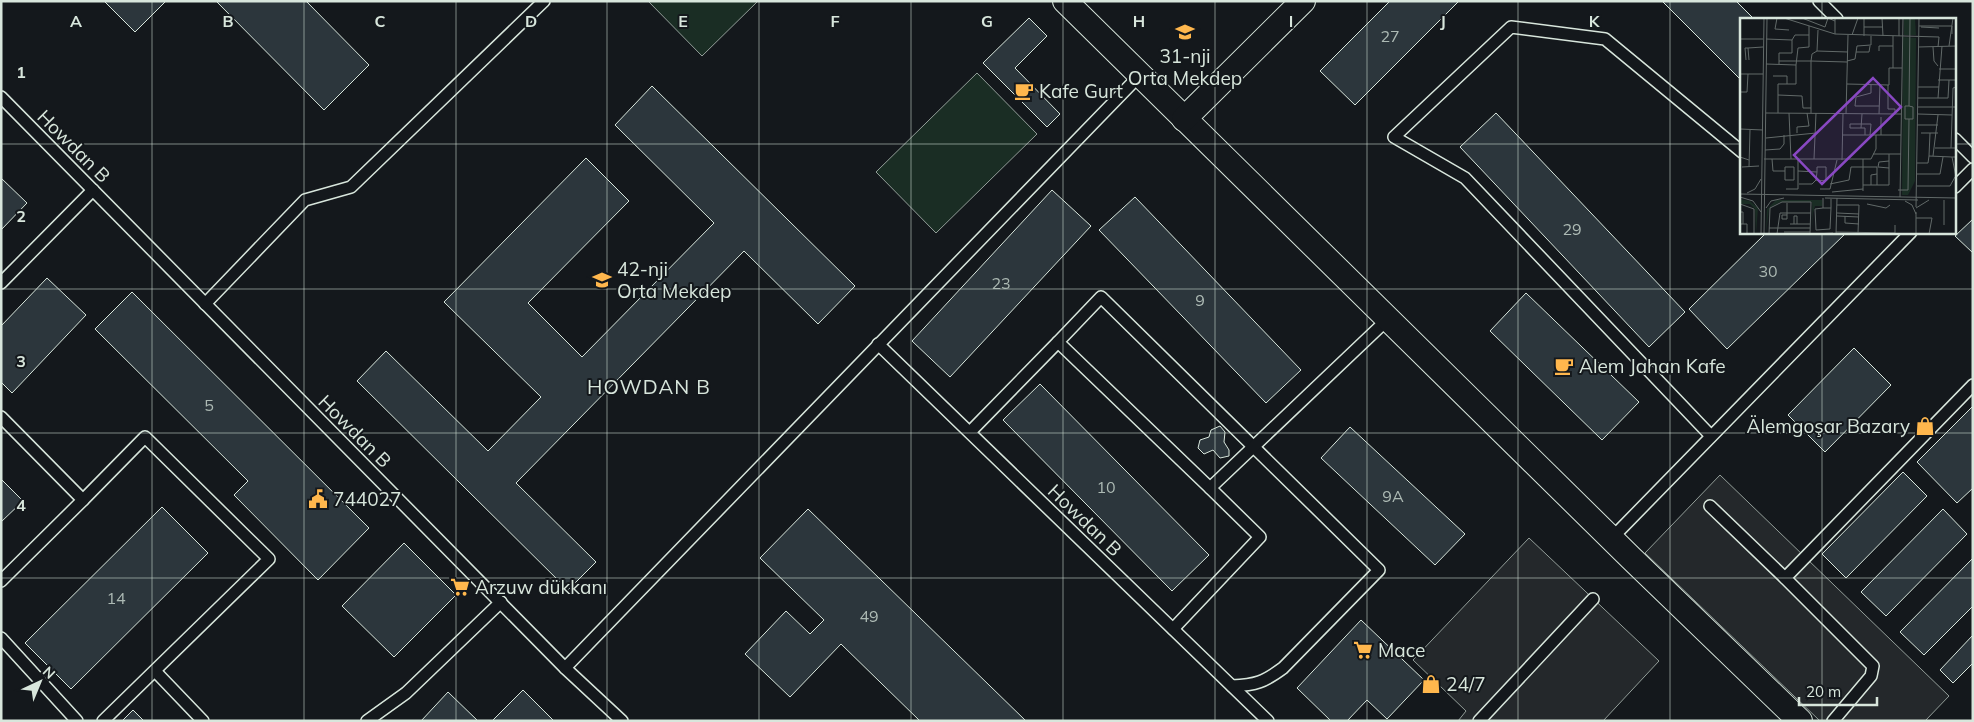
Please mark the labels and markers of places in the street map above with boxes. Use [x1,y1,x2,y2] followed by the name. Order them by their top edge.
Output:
[1174,21,1196,43] school or university icon: 31-nji Orta Mekdep
[1128,44,1242,90] place label: 31-nji Orta Mekdep
[1039,79,1123,103] place label: Kafe Gurt
[1013,80,1035,102] cafe icon: Kafe Gurt
[617,257,731,303] place label: 42-nji Orta Mekdep
[591,269,613,291] school or university icon: 42-nji Orta Mekdep
[1579,354,1726,378] place label: Alem Jahan Kafe
[1553,355,1575,377] cafe icon: Alem Jahan Kafe
[1746,414,1910,438] place label: Älemgoşar Bazary
[1914,415,1936,437] shop icon: Älemgoşar Bazary
[333,487,401,511] place label: 744027
[307,488,329,510] public building icon: 744027
[475,575,607,599] place label: Arzuw dükkanı
[449,576,471,598] supermarket icon: Arzuw dükkanı
[1378,638,1425,662] place label: Mace
[1352,639,1374,661] supermarket icon: Mace
[1446,672,1486,696] place label: 24/7
[1420,673,1442,695] shop icon: 24/7

